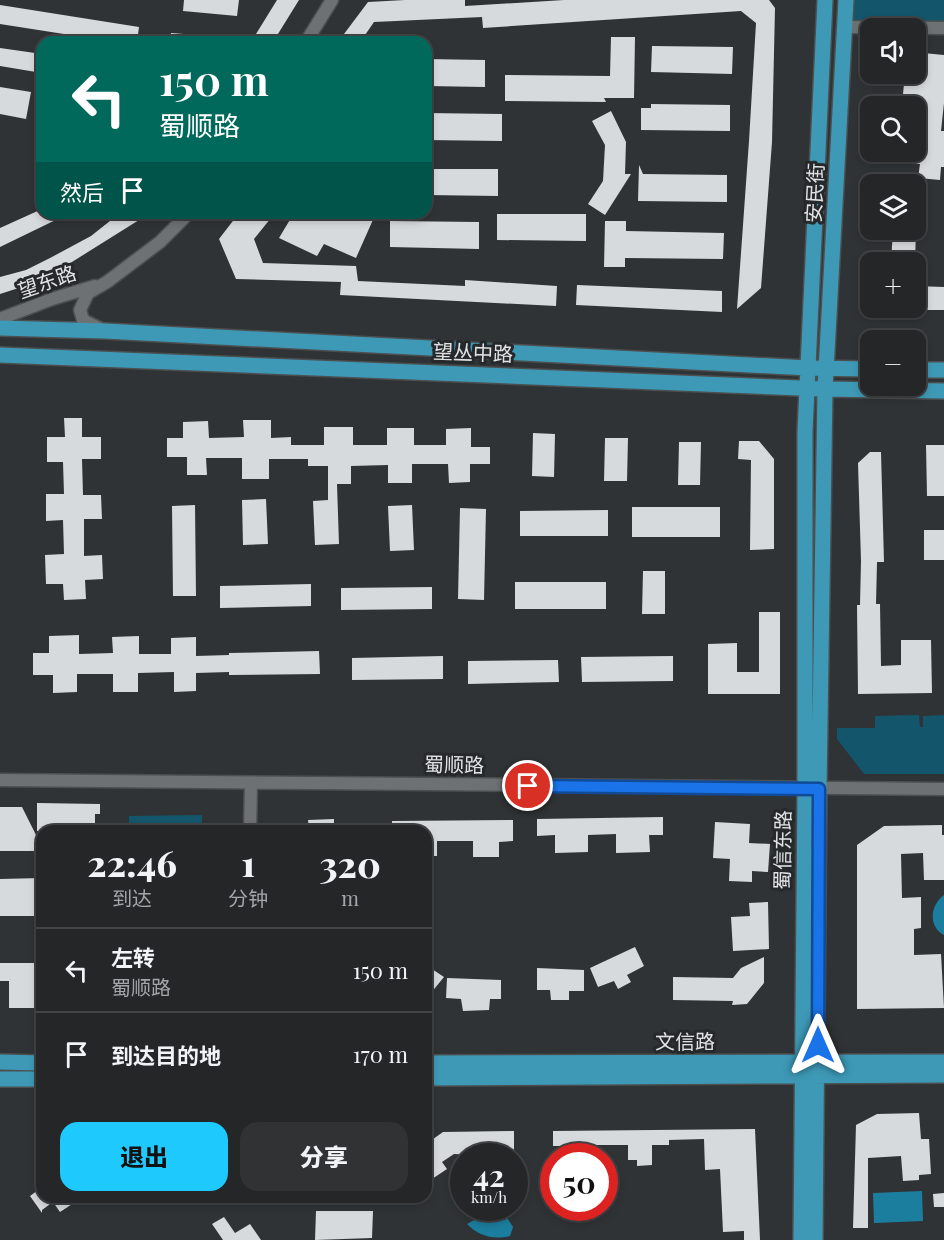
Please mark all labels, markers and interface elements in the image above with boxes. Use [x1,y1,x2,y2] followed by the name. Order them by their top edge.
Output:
[860,18,926,396] map controls
[860,18,926,84] button: sound
[159,51,269,107] text: 150 m
[60,60,138,138] icon: left
[860,96,926,162] button: search
[159,107,240,143] text: 蜀顺路
[798,162,829,224] street label: 安民街
[116,174,149,207] icon: arrive
[860,174,926,240] button: layers
[60,177,104,207] text: 然后
[860,252,926,318] button: +
[14,258,79,303] street label: 望东路
[860,330,926,396] button: −
[433,337,513,366] street label: 望丛中路
[424,749,484,778] street label: 蜀顺路
[502,760,553,811] pin
[511,769,544,802] icon: arrive
[767,810,796,890] street label: 蜀信东路
[87,838,177,886] text: 22:46
[241,838,255,886] text: 1
[320,839,381,887] text: 320
[112,884,152,911] text: 到达
[228,884,268,911] text: 分钟
[341,884,359,911] text: m
[111,942,155,972] text: 左转
[60,954,93,987] icon: left
[353,955,408,985] text: 150 m
[111,973,171,1000] text: 蜀顺路
[786,1013,850,1077] position arrow
[655,1027,715,1054] street label: 文信路
[60,1038,93,1071] icon: arrive
[353,1039,408,1069] text: 170 m
[111,1040,221,1070] text: 到达目的地
[60,1122,228,1191] button: 退出
[240,1122,408,1191] button: 分享
[540,1143,618,1221] speed limit sign: 50
[473,1155,505,1195] text: 42
[471,1187,507,1207] text: km/h

